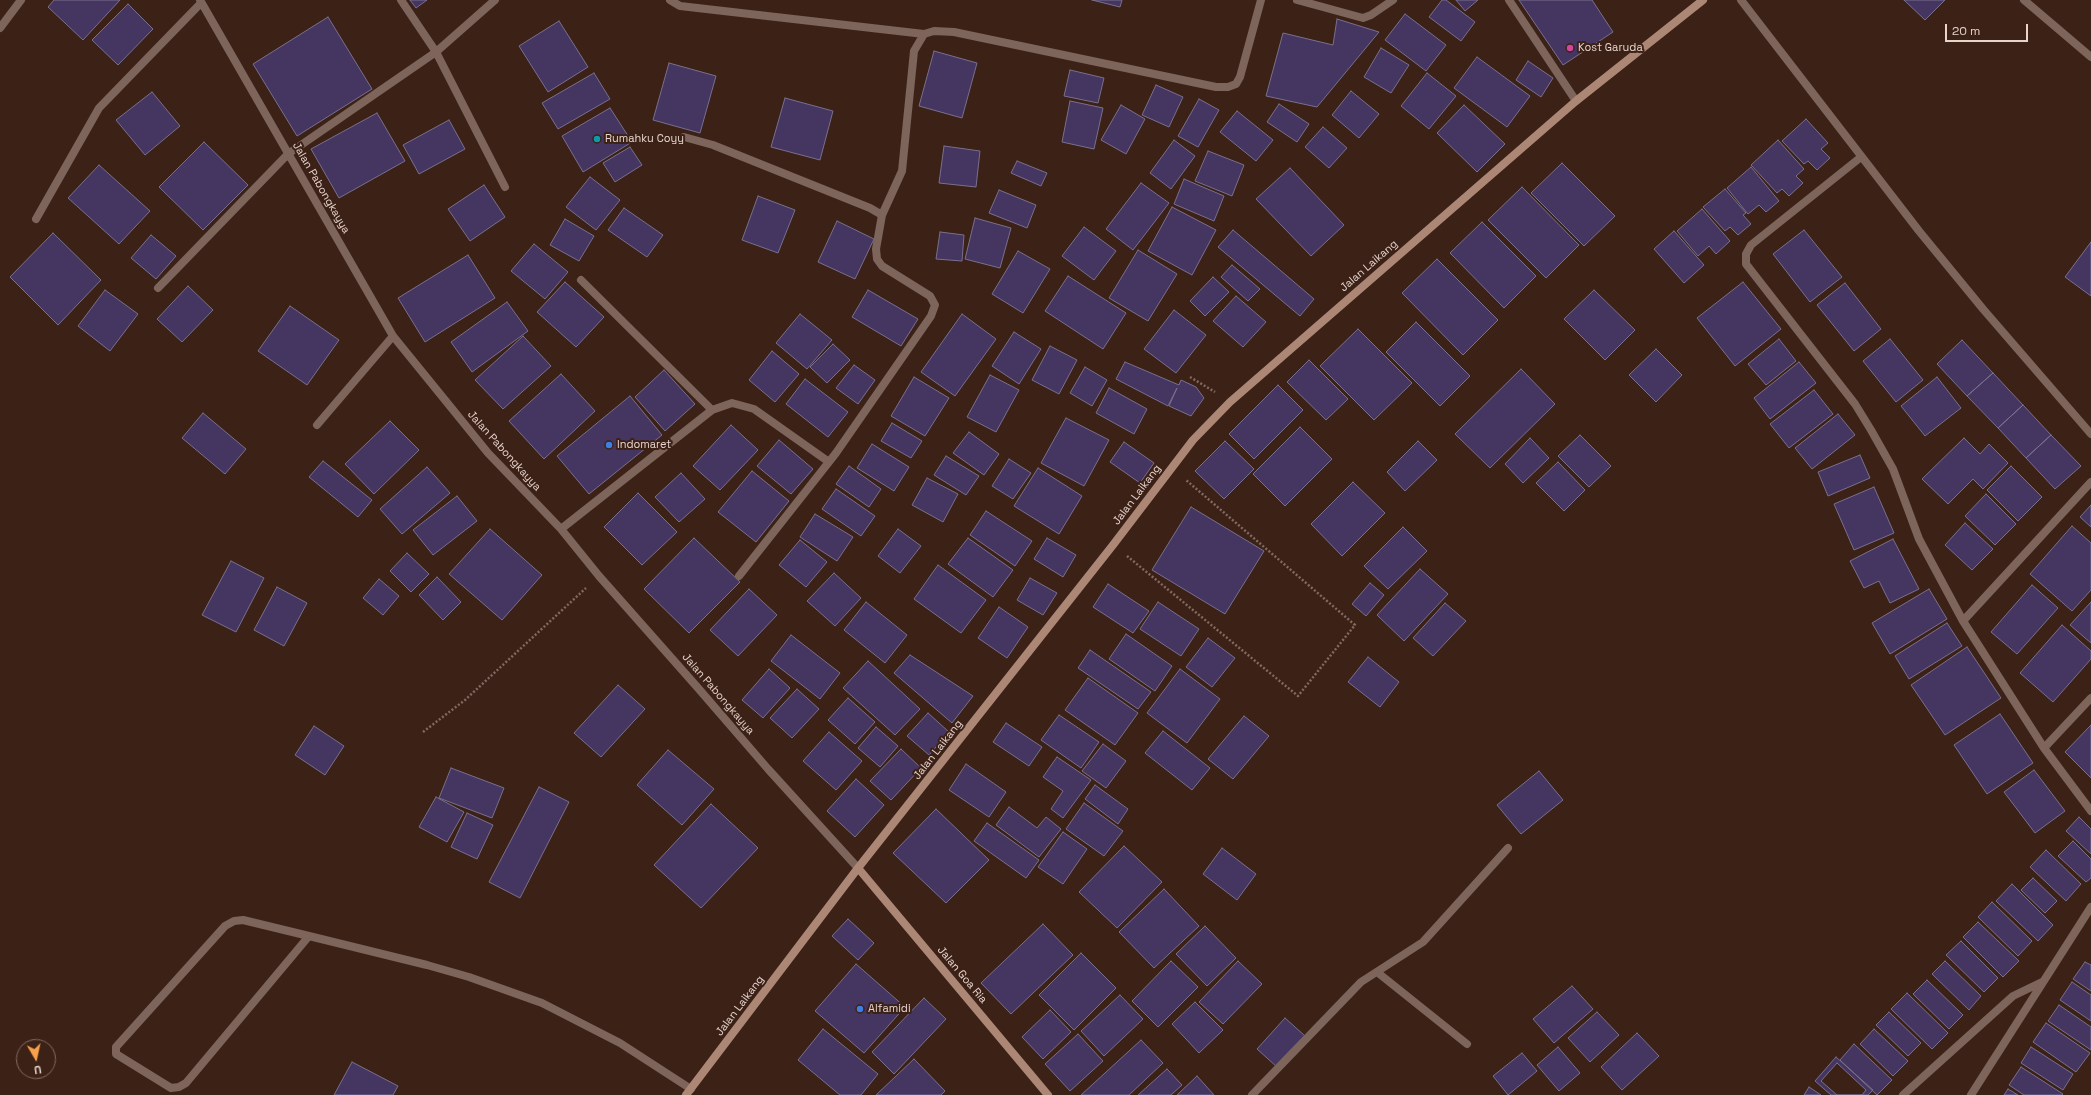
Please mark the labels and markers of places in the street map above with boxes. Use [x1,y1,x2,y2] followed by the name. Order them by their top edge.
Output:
[1578,41,1643,55] place label: Kost Garuda
[1565,43,1575,53] marker: Kost Garuda
[605,132,684,146] place label: Rumahku Coyy
[592,134,602,144] marker: Rumahku Coyy
[617,438,671,452] place label: Indomaret
[604,440,614,450] marker: Indomaret
[868,1002,911,1016] place label: Alfamidi
[855,1004,865,1014] marker: Alfamidi

